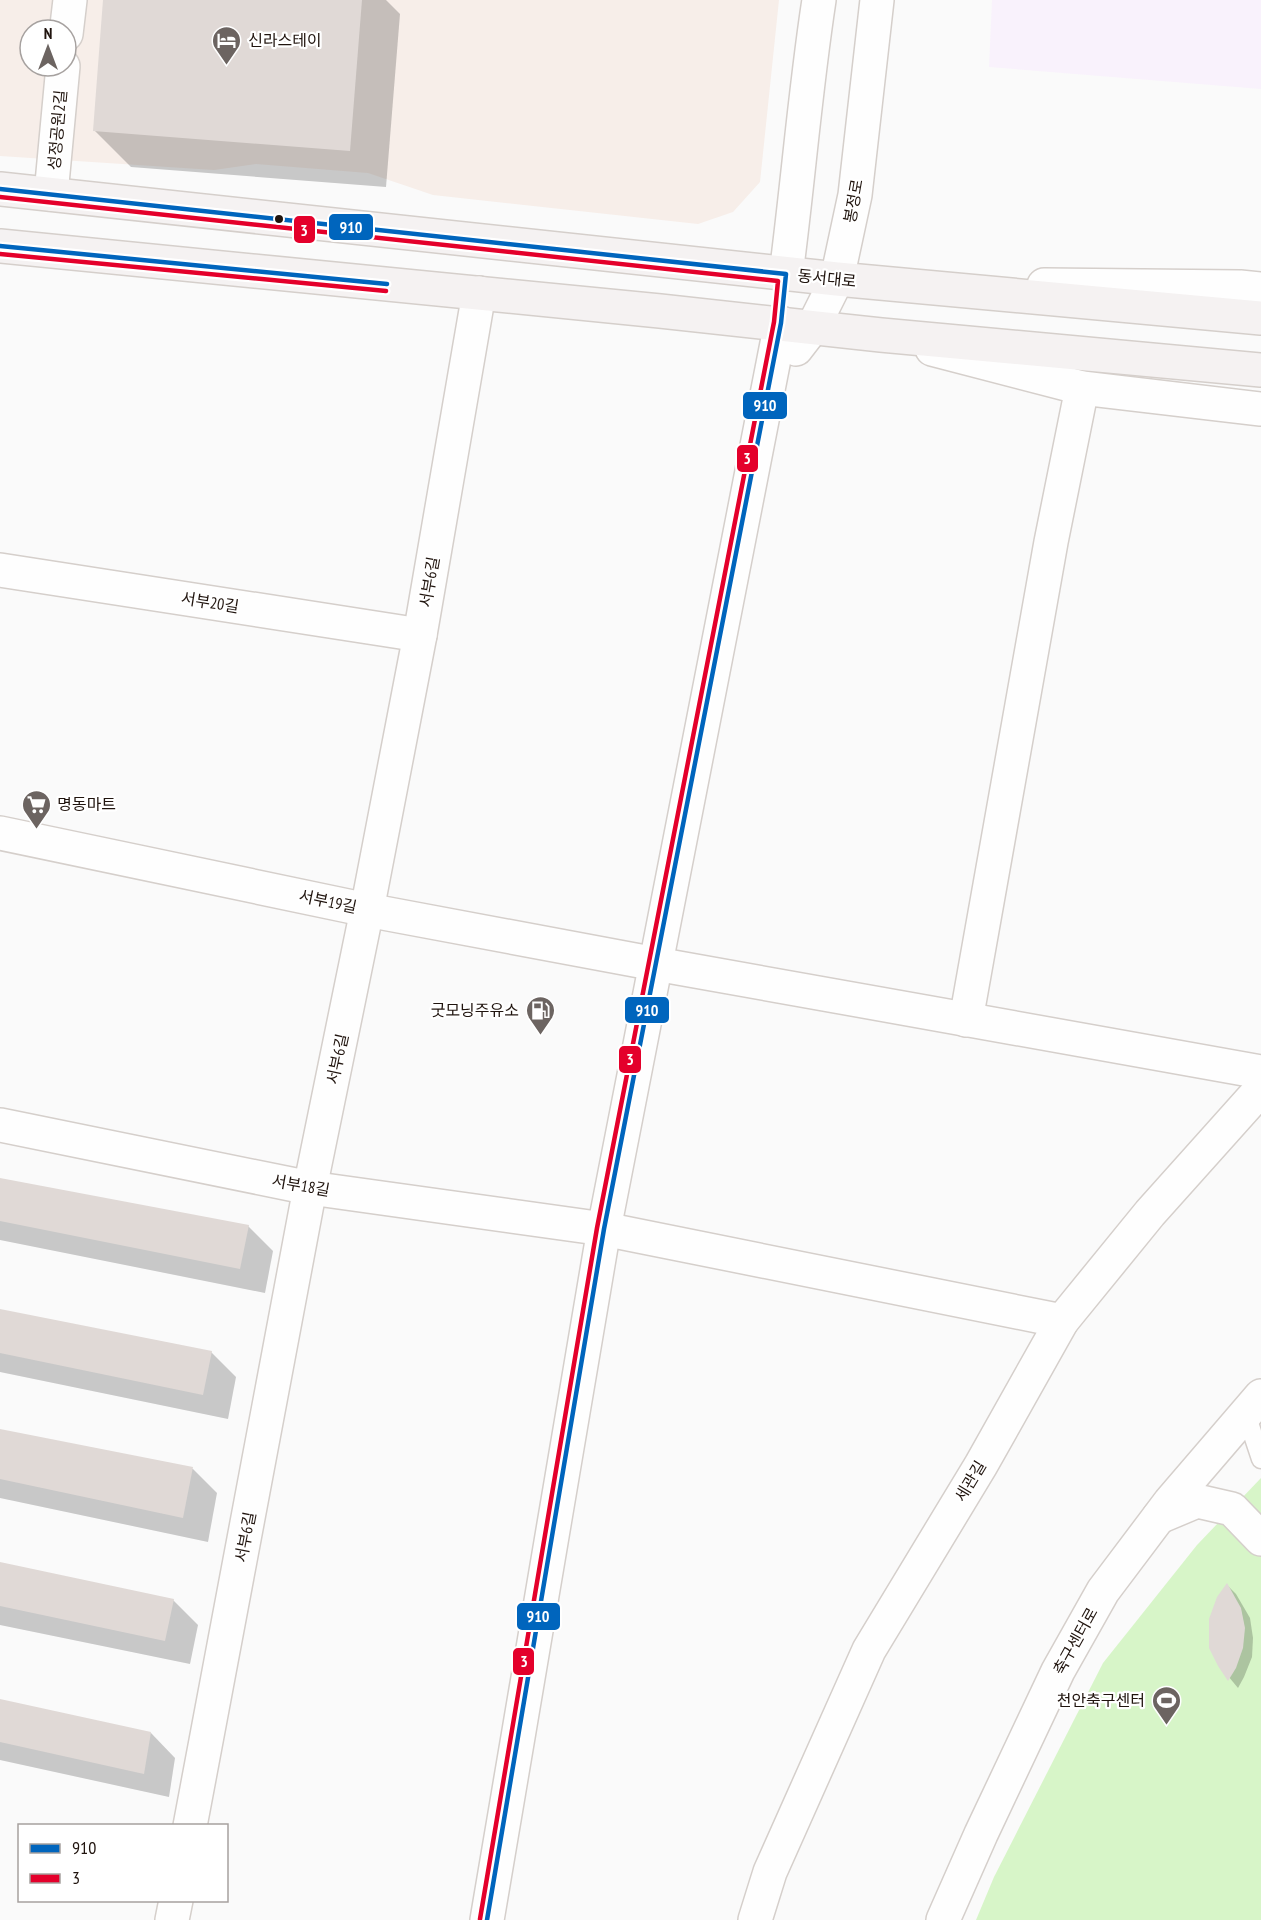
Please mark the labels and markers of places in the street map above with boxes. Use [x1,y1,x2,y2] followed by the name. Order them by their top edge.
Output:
[211,24,243,66] hotel icon: 신라스테이
[248,30,322,50] place label: 신라스테이
[273,213,285,225] unlabelled marker
[20,788,52,830] supermarket icon: 명동마트
[57,794,116,814] place label: 명동마트
[524,994,556,1036] fuel station icon: 굿모닝주유소
[431,1000,519,1020] place label: 굿모닝주유소
[1150,1684,1182,1726] sports icon: 천안축구센터
[1057,1690,1145,1710] place label: 천안축구센터

